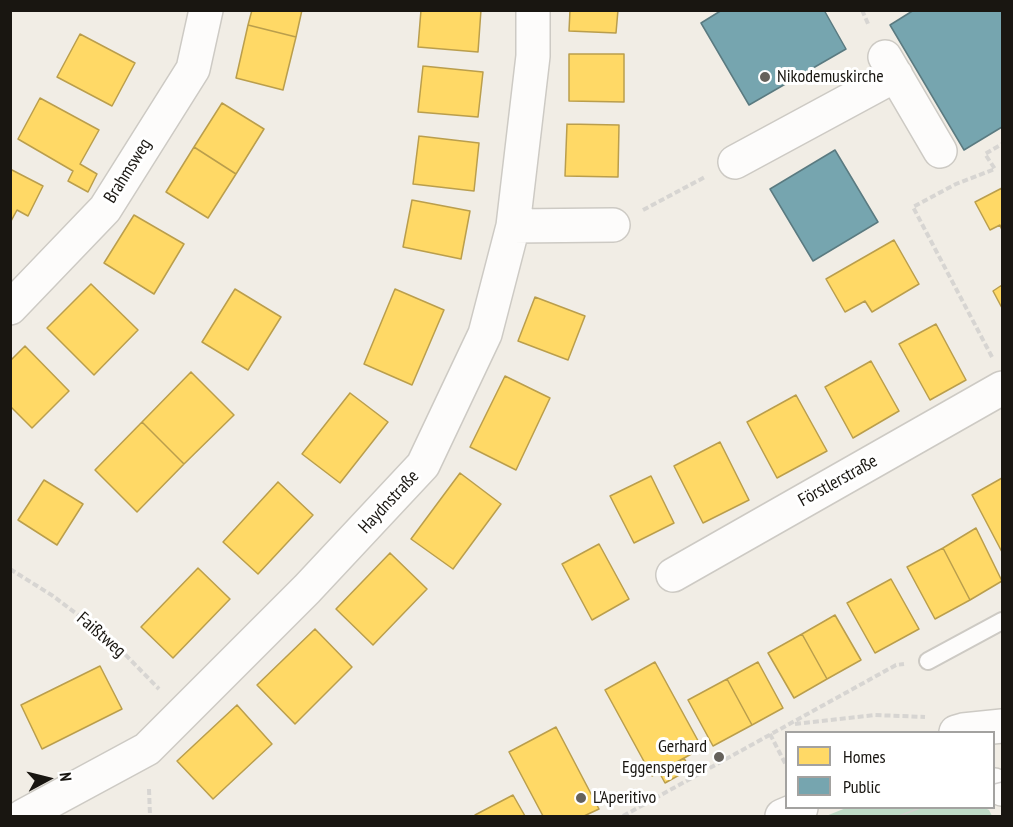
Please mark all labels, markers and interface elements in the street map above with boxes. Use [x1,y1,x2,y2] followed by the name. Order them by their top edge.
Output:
[777,66,884,88] place label: Nikodemuskirche
[758,70,772,84] marker: Nikodemuskirche
[100,135,156,207] street label: Brahmsweg
[795,450,881,512] street label: Förstlerstraße
[354,466,424,538] street label: Haydnstraße
[72,608,130,662] street label: Faißtweg
[785,731,995,809] legend
[622,736,707,778] place label: Gerhard Eggensperger
[843,745,886,768] text: Homes
[18,749,78,809] north arrow
[712,750,726,764] marker: Gerhard Eggensperger
[55,771,76,782] text: N
[843,775,881,798] text: Public
[593,787,656,809] place label: L'Aperitivo
[574,791,588,805] marker: L'Aperitivo

